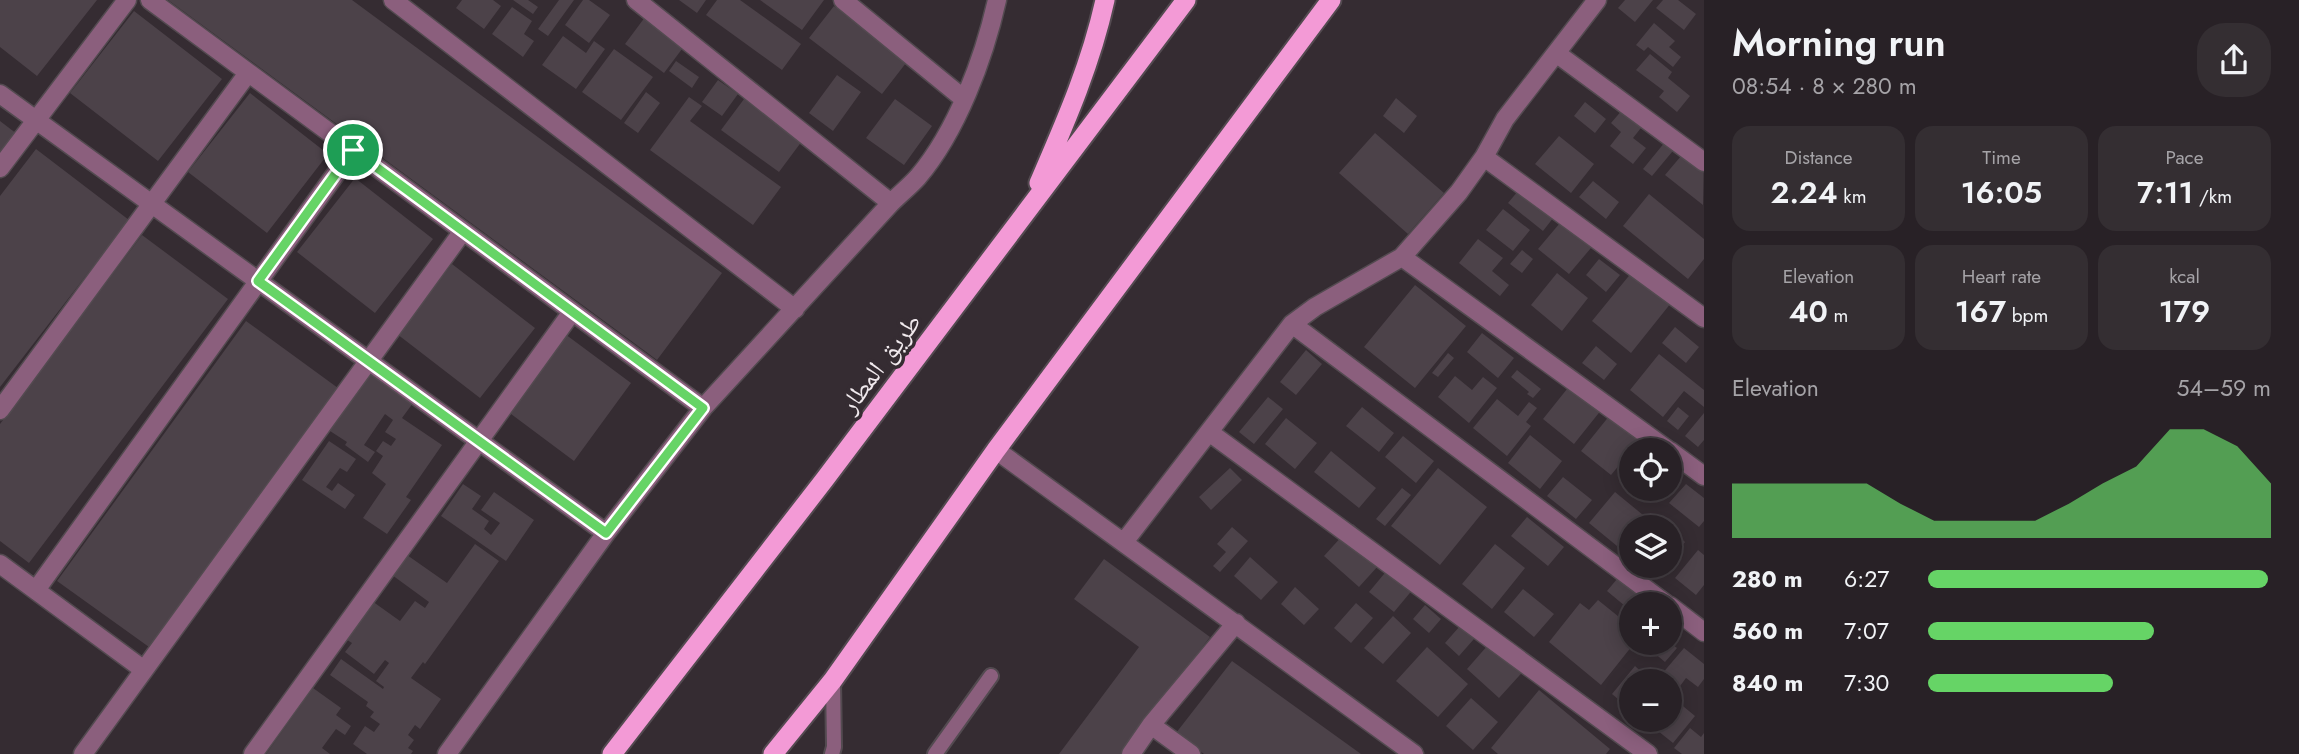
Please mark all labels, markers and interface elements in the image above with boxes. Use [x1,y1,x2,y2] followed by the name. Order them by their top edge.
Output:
[1732,15,1946,70] text: Morning run
[2197,23,2271,97] button: share
[1732,69,1917,103] text: 08:54 · 8 × 280 m
[323,120,383,180] pin
[334,131,372,169] icon: arrive
[1784,144,1853,171] text: Distance
[1982,144,2021,171] text: Time
[2166,144,2203,171] text: Pace
[1771,171,1838,214] text: 2.24
[1961,171,2042,214] text: 16:05
[2137,171,2193,214] text: 7:11
[1838,183,1866,210] text: km
[2193,183,2232,210] text: /km
[1783,263,1854,290] text: Elevation
[1962,263,2041,290] text: Heart rate
[2169,263,2200,290] text: kcal
[1789,290,1828,333] text: 40
[1955,290,2006,333] text: 167
[2159,290,2210,333] text: 179
[1828,302,1848,329] text: m
[2006,302,2048,329] text: bpm
[829,305,930,422] street label: طريق المطار
[1732,371,1819,405] text: Elevation
[2177,371,2271,405] text: 54–59 m
[1619,438,1682,732] map controls
[1619,438,1682,501] button: locate
[1619,515,1682,578] button: layers
[1732,562,1803,596] text: 280 m
[1844,562,1889,596] text: 6:27
[1619,592,1682,655] button: +
[1732,614,1803,648] text: 560 m
[1844,614,1889,648] text: 7:07
[1732,666,1803,700] text: 840 m
[1844,666,1889,700] text: 7:30
[1619,669,1682,732] button: −

